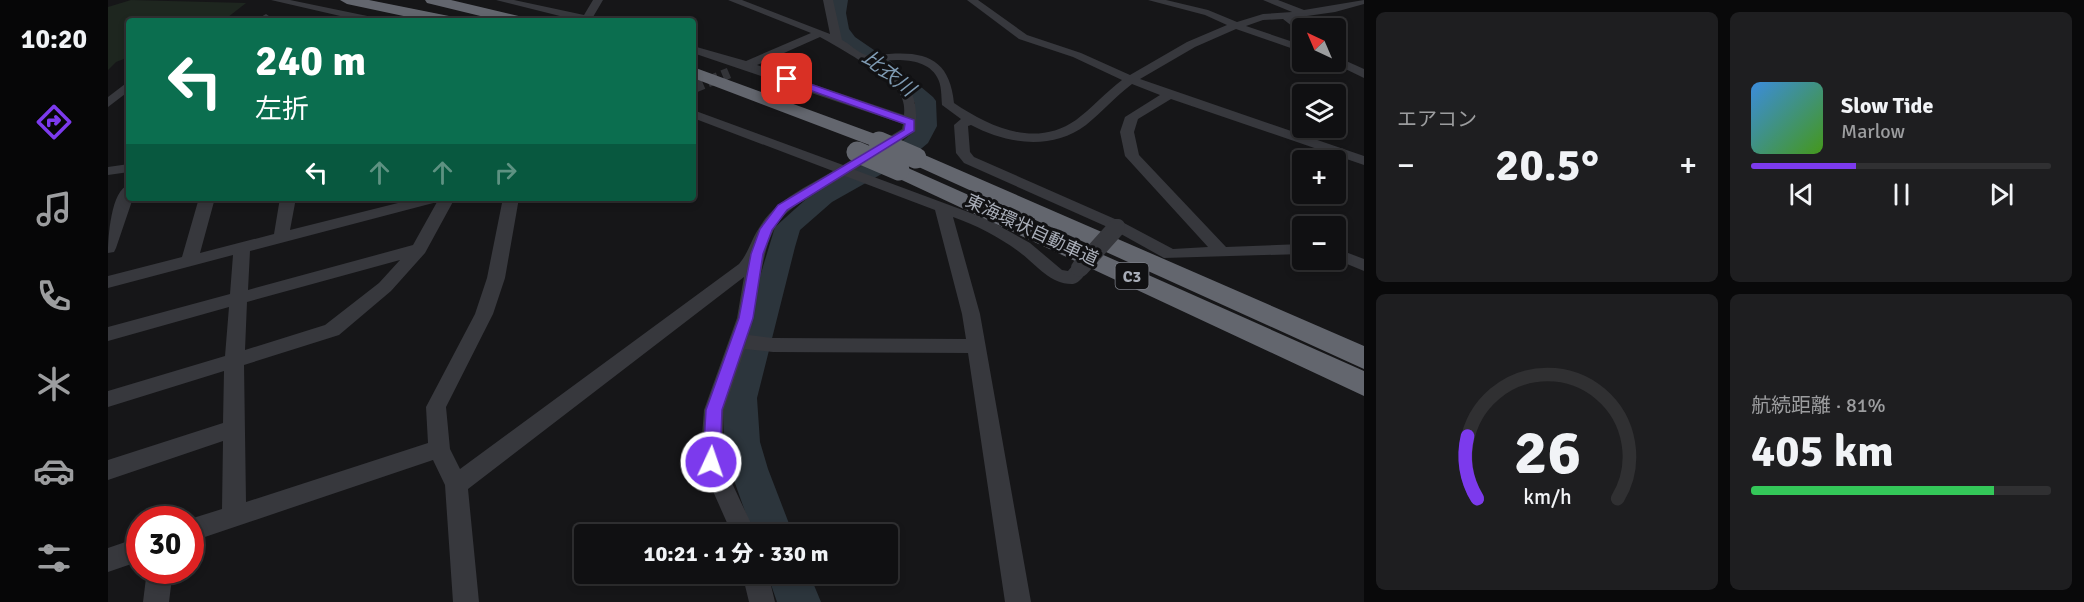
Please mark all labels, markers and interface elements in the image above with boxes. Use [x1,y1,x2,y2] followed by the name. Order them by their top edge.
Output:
[1292,18,1346,72] north arrow
[1292,18,1346,270] map controls
[21,23,87,56] text: 10:20
[255,36,366,87] text: 240 m
[156,42,234,120] icon: left
[857,45,922,103] water label: 比衣川
[761,53,812,104] pin
[770,62,803,95] icon: arrive
[1292,84,1346,138] button: layers
[1841,92,1933,119] text: Slow Tide
[255,93,309,126] text: 左折
[33,101,75,143] icon: directions
[1397,107,1477,132] text: エアコン
[1841,119,1905,144] text: Marlow
[1495,138,1599,193] text: 20.5°
[1397,145,1415,186] text: −
[1679,145,1697,186] text: +
[1292,150,1346,204] button: +
[300,156,333,189] icon: left
[363,156,396,189] icon: ahead
[426,156,459,189] icon: ahead
[489,156,522,189] icon: right
[1785,178,1818,211] icon: previous
[1885,178,1918,211] icon: pause
[1985,178,2018,211] icon: next
[33,188,75,230] icon: music
[962,190,1102,270] street label: 東海環状自動車道
[1292,216,1346,270] button: −
[1116,263,1148,289] road number: C3
[33,275,75,317] icon: phone
[33,363,75,405] icon: climate
[1751,393,1886,418] text: 航続距離 · 81%
[1513,414,1581,491] text: 26
[1751,424,1894,479] text: 405 km
[679,430,743,494] position arrow
[33,450,75,492] icon: car
[1523,484,1571,510] text: km/h
[126,506,204,584] speed limit sign: 30
[33,537,75,579] icon: filters
[644,540,828,567] text: 10:21 · 1 分 · 330 m

